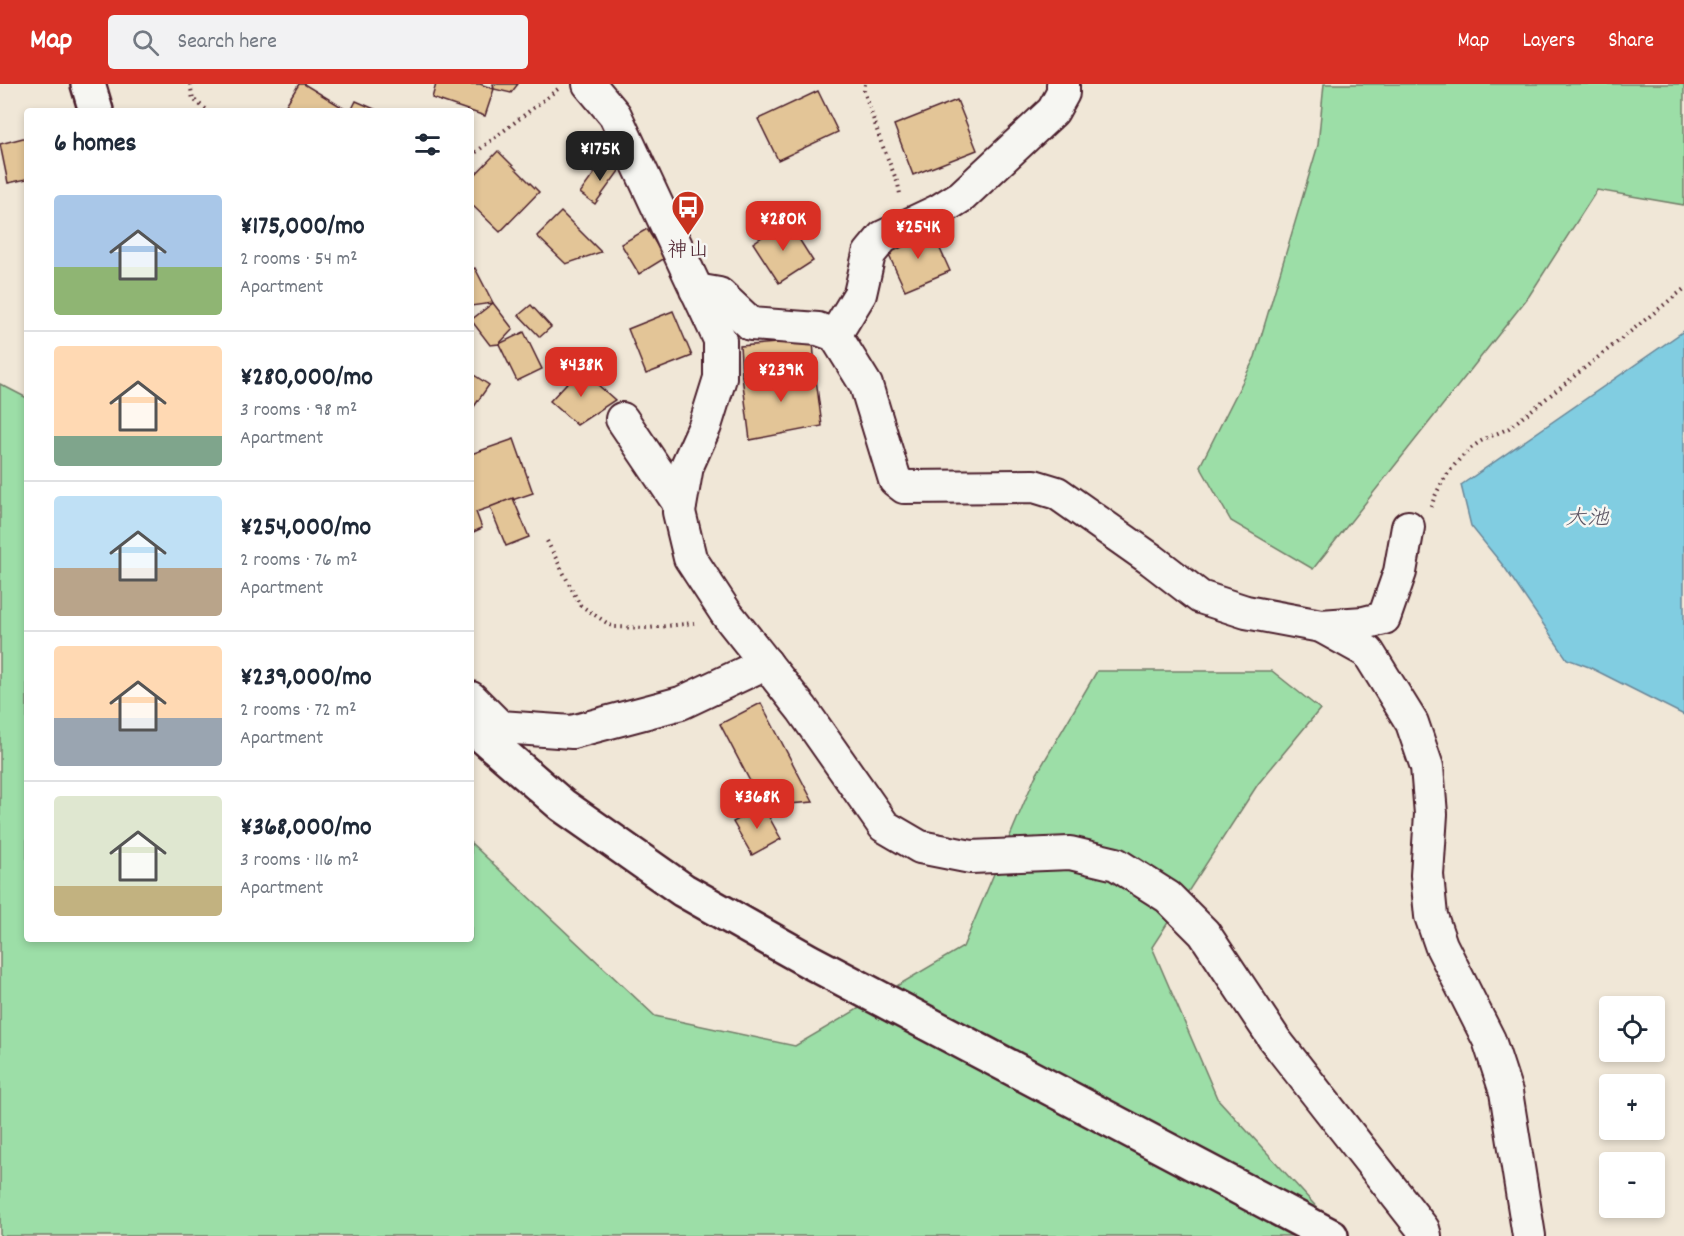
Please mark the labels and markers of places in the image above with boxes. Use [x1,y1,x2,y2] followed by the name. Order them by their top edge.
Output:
[558,131,642,182] pin: ¥175K
[670,189,706,236] bus stop icon: 神山
[741,201,825,252] pin: ¥280K
[876,209,960,260] pin: ¥254K
[667,237,709,267] place label: 神山
[539,347,623,398] pin: ¥438K
[739,352,823,403] pin: ¥239K
[715,779,799,830] pin: ¥368K

